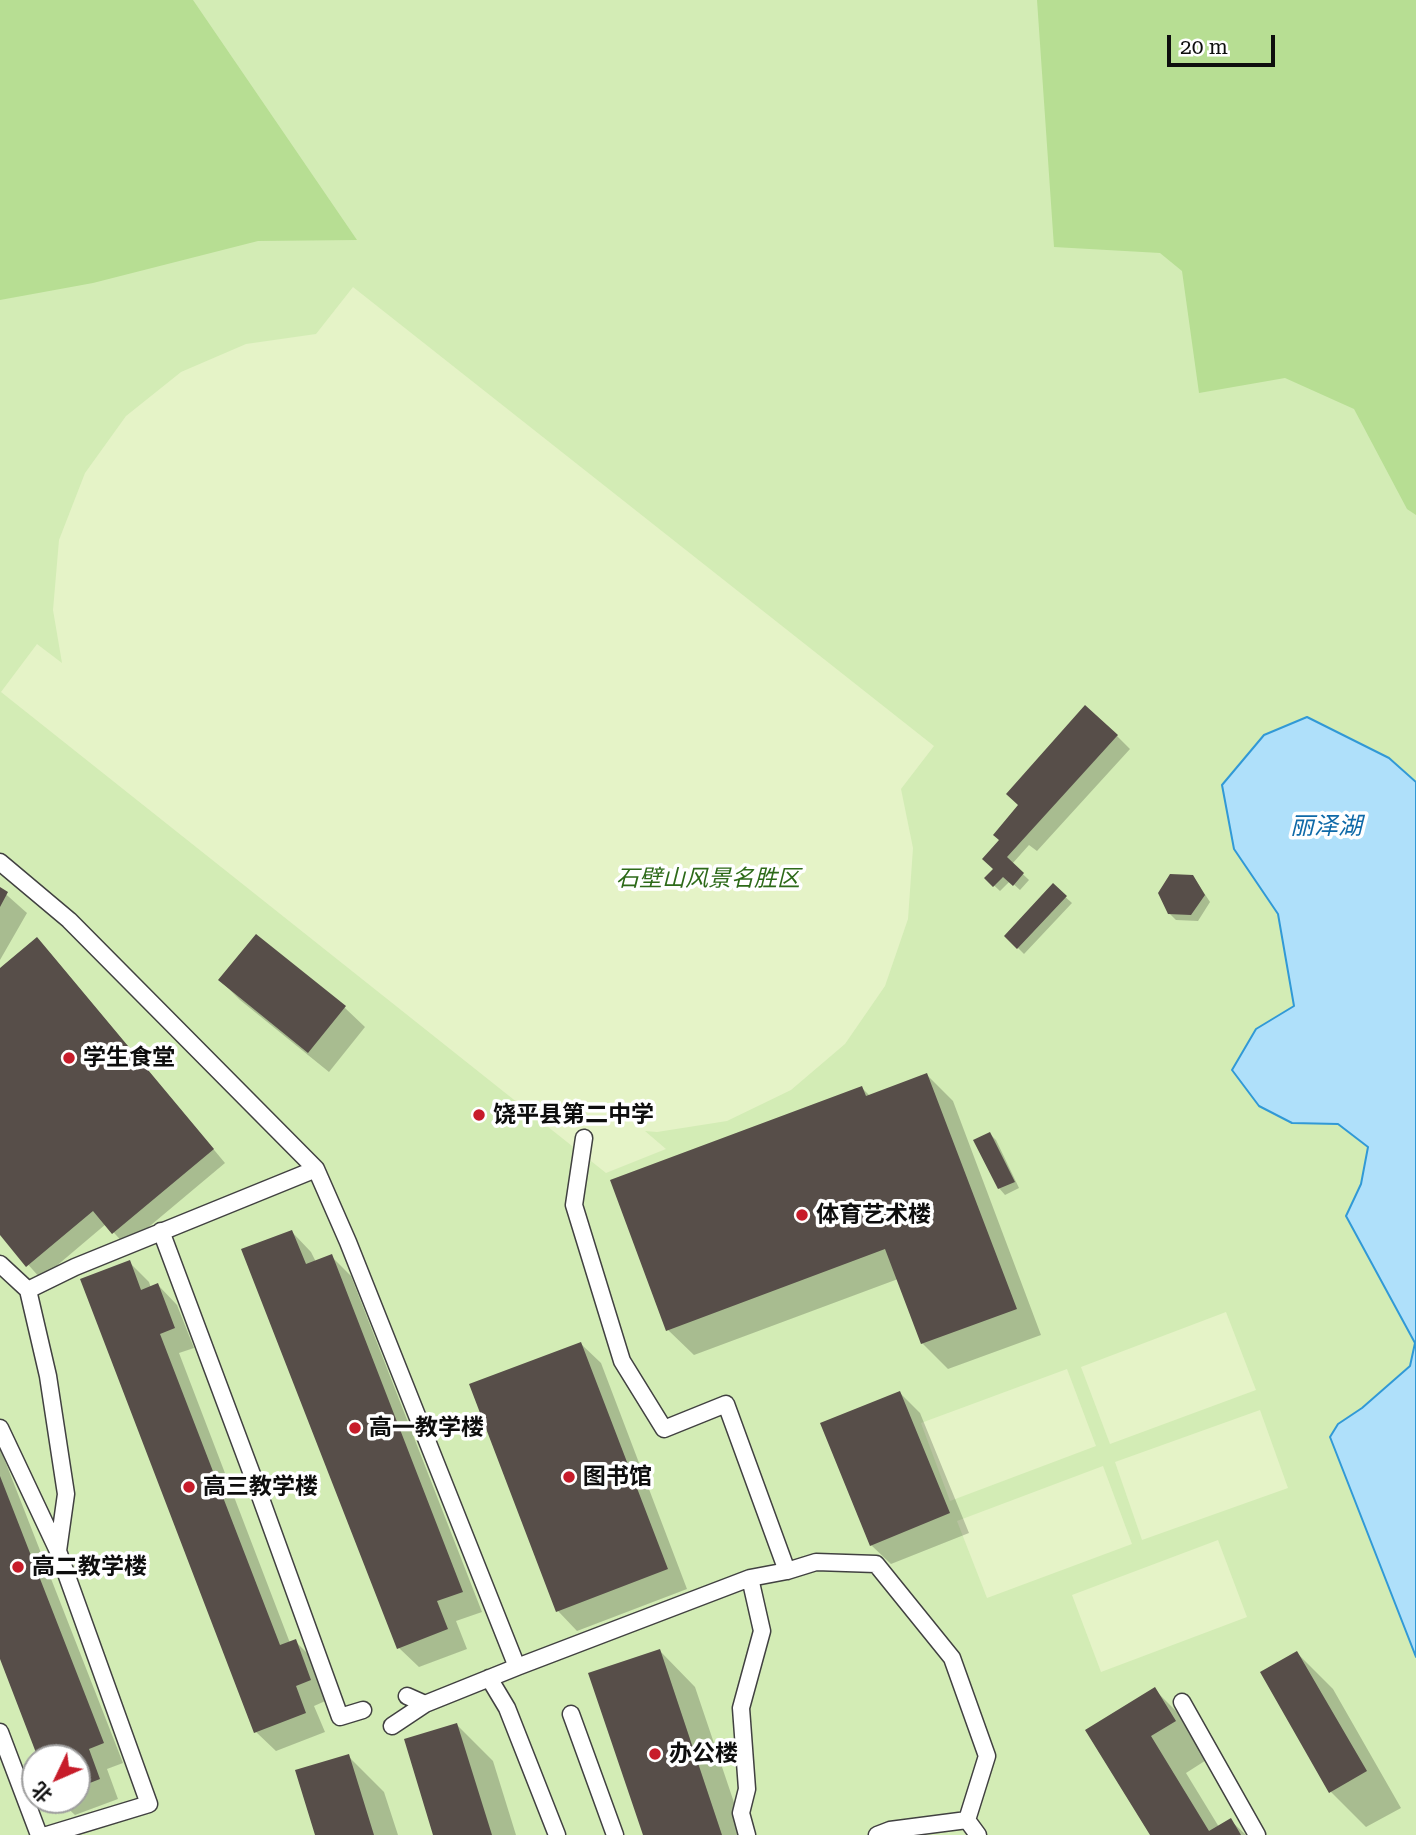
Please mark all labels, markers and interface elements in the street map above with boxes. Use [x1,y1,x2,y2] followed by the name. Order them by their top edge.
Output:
[1171,21,1280,65] scale bar
[1180,35,1228,59] text: 20 m
[1290,813,1362,841] water label: 丽泽湖
[616,865,800,893] park label: 石壁山风景名胜区
[83,1044,175,1072] place label: 学生食堂
[61,1050,77,1066] marker: 学生食堂
[493,1101,654,1129] place label: 饶平县第二中学
[471,1107,487,1123] marker: 饶平县第二中学
[816,1201,931,1229] place label: 体育艺术楼
[794,1207,810,1223] marker: 体育艺术楼
[369,1414,484,1442] place label: 高一教学楼
[347,1420,363,1436] marker: 高一教学楼
[583,1463,652,1491] place label: 图书馆
[561,1469,577,1485] marker: 图书馆
[203,1473,318,1501] place label: 高三教学楼
[181,1479,197,1495] marker: 高三教学楼
[32,1553,147,1581] place label: 高二教学楼
[10,1559,26,1575] marker: 高二教学楼
[669,1740,738,1768] place label: 办公楼
[21,1744,91,1814] north arrow
[647,1746,663,1762] marker: 办公楼
[27,1778,57,1807] text: 北

